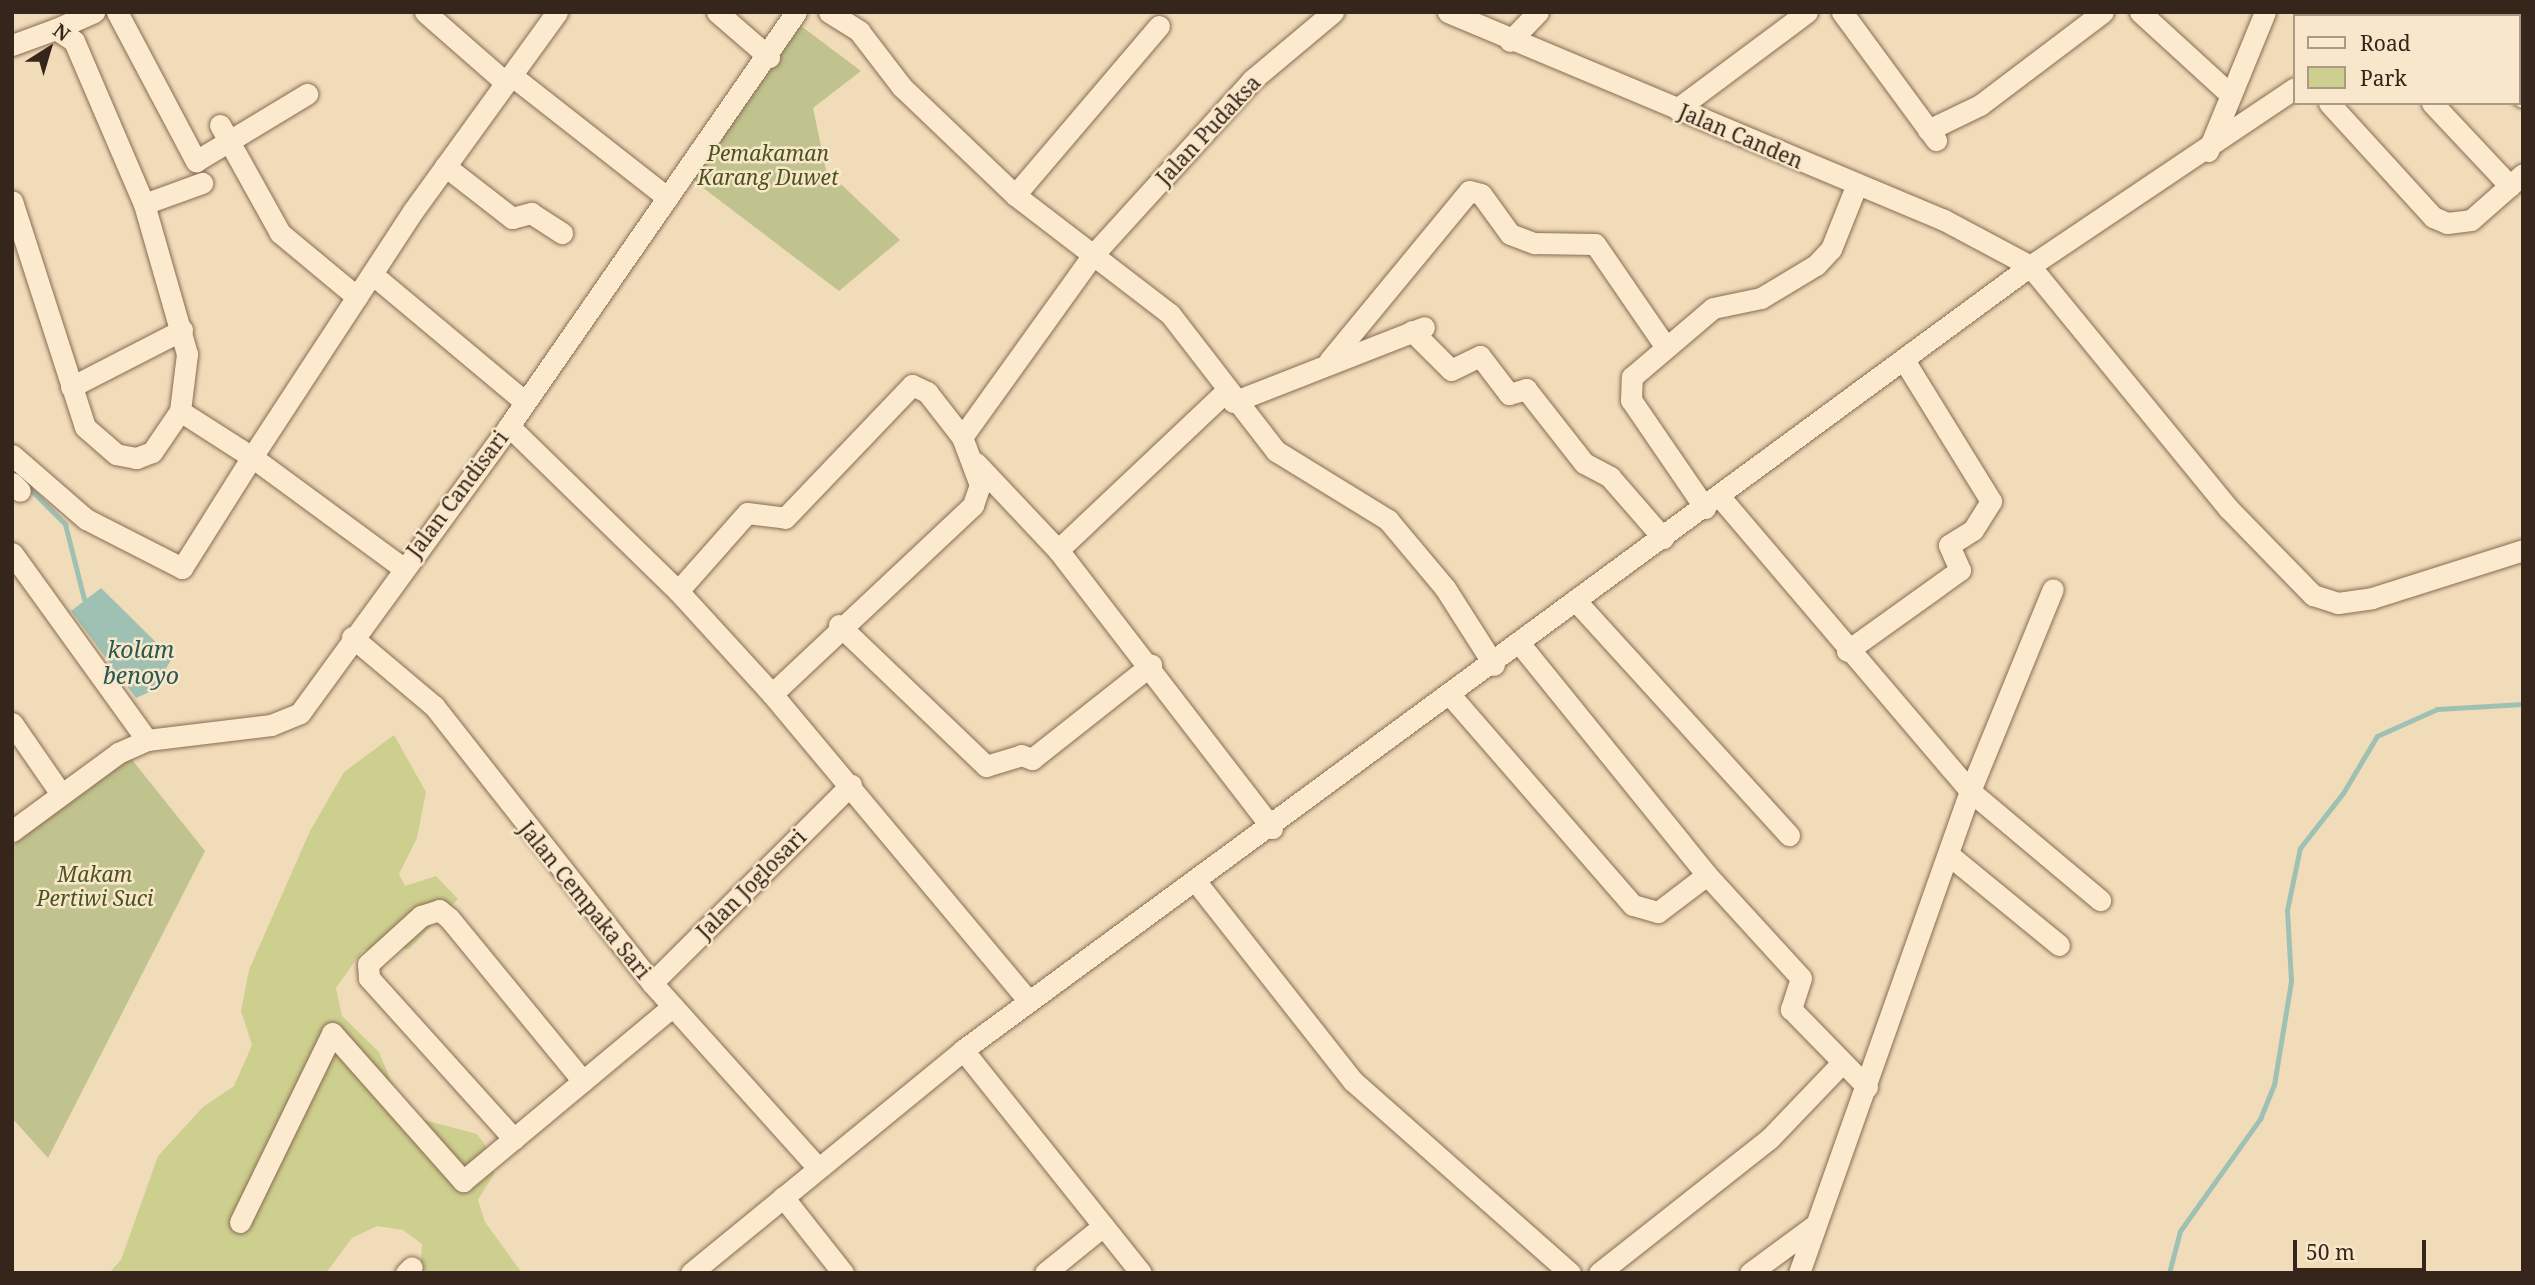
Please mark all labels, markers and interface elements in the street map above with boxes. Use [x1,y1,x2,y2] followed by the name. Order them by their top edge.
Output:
[14,14,84,84] north arrow
[2294,14,2521,105] legend
[48,17,75,47] text: N
[2360,29,2411,57] text: Road
[2360,64,2407,92] text: Park
[1151,70,1265,190] street label: Jalan Pudaksa
[1675,98,1807,174] street label: Jalan Canden
[697,140,839,190] park label: Pemakaman Karang Duwet
[401,426,513,562] street label: Jalan Candisari
[103,635,179,689] water label: kolam benoyo
[514,816,656,984] street label: Jalan Cempaka Sari
[691,824,811,944] street label: Jalan Joglosari
[37,861,153,911] park label: Makam Pertiwi Suci
[2297,1226,2430,1270] scale bar
[2306,1238,2355,1266] text: 50 m

